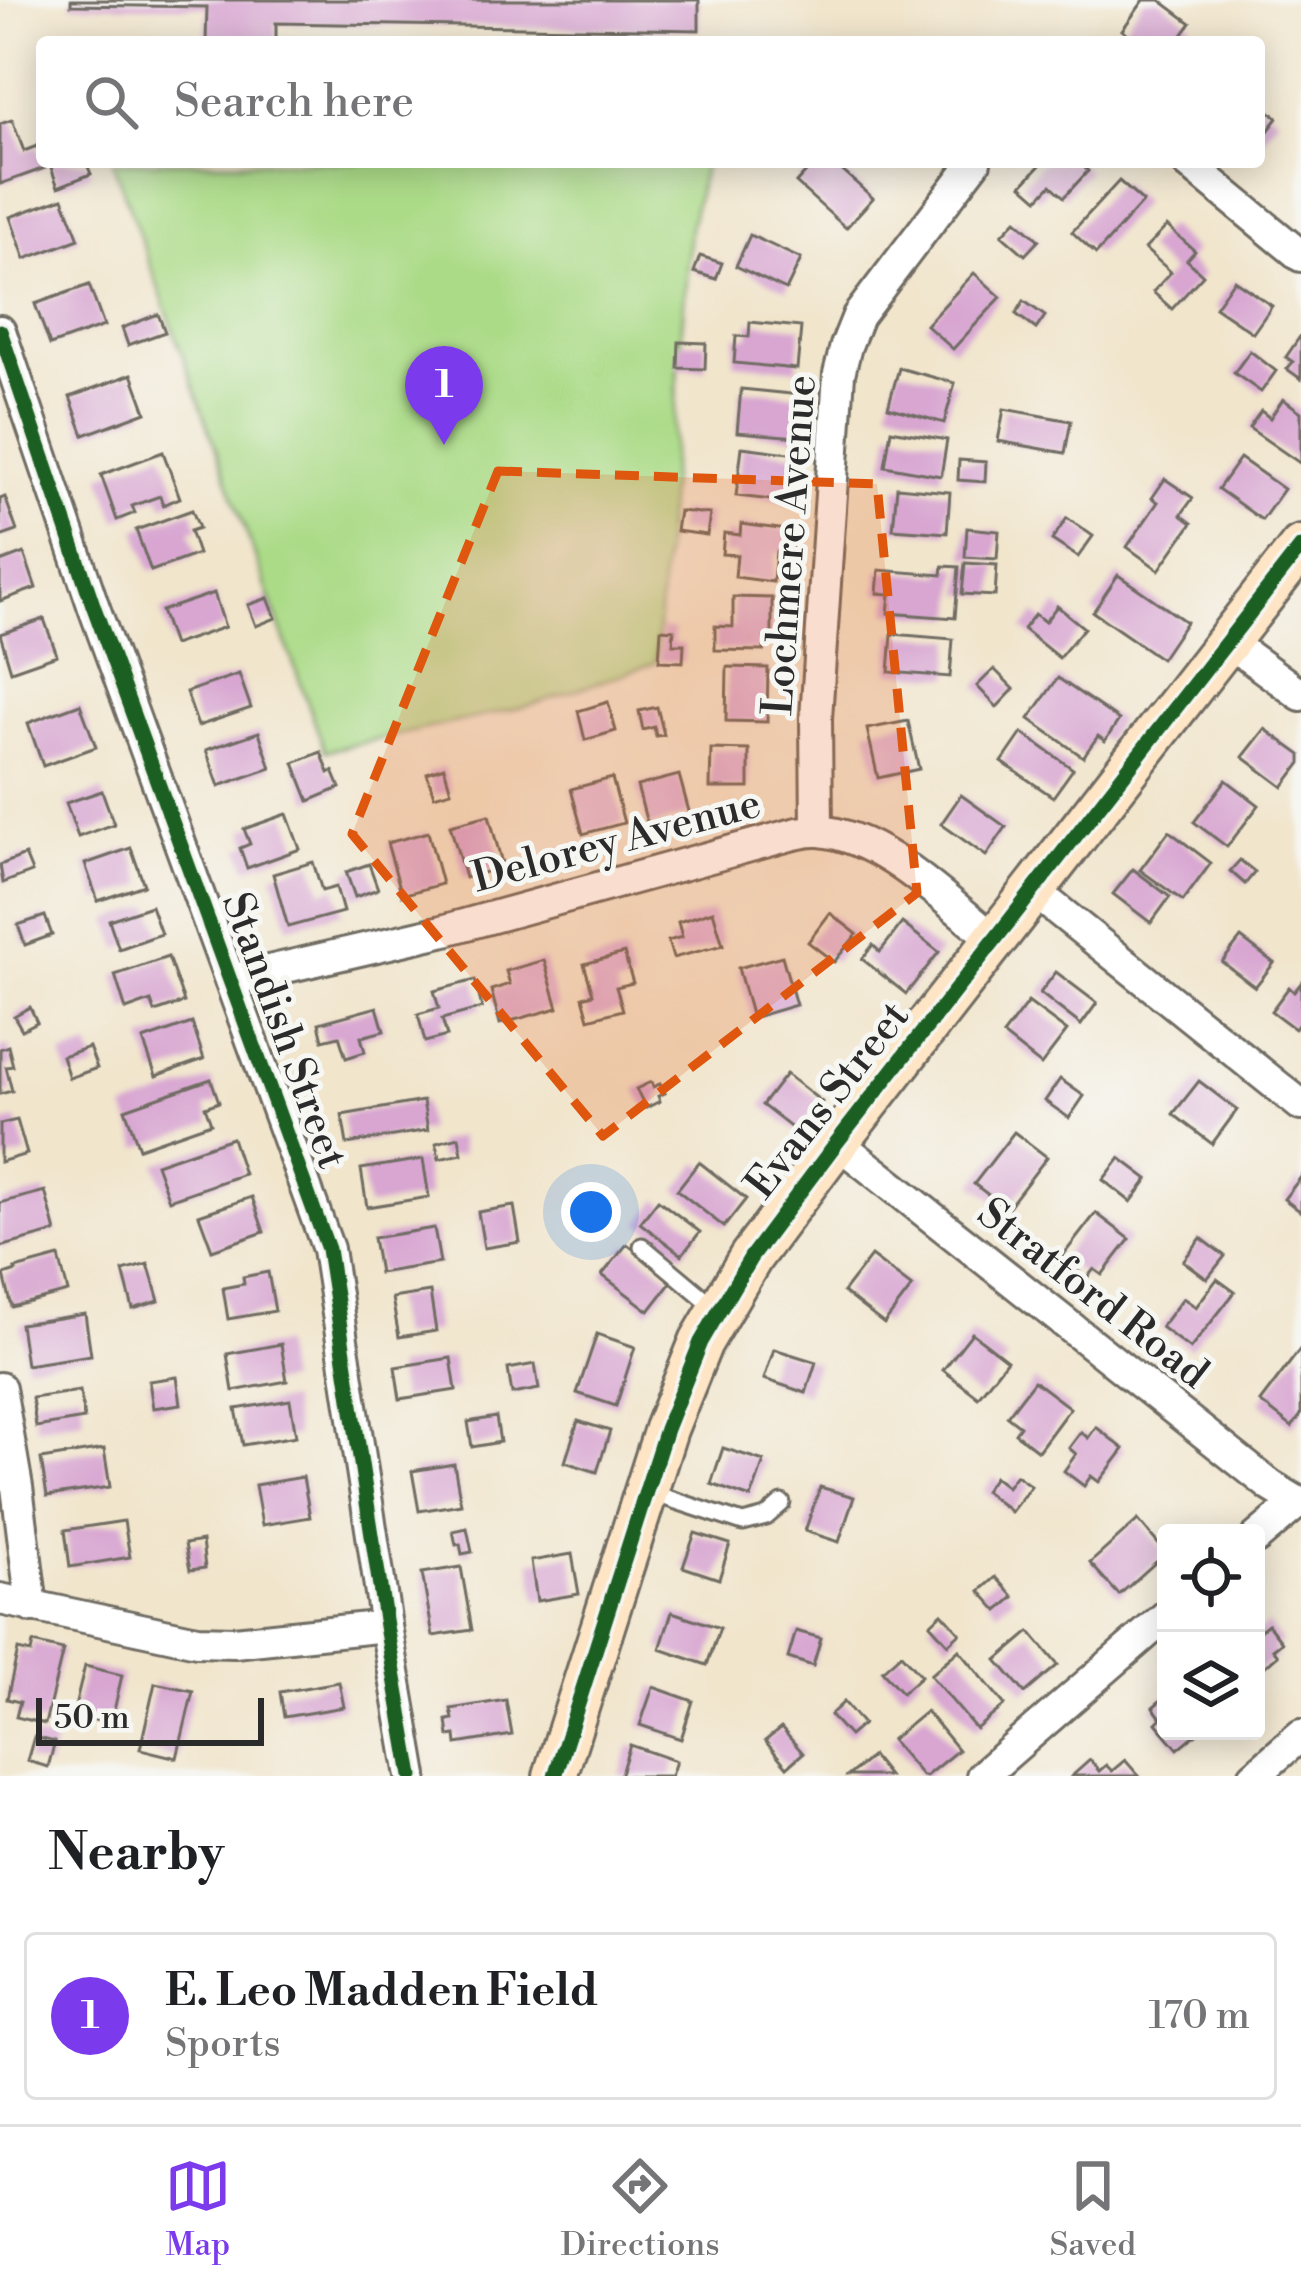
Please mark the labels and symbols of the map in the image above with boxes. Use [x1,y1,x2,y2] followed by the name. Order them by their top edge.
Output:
[405,346,483,445] pin: 1
[752,373,829,717] street label: Lochmere Avenue
[467,777,767,906] street label: Delorey Avenue
[209,886,358,1176] street label: Standish Street
[734,991,922,1210] street label: Evans Street
[561,1182,621,1242] your location
[966,1187,1219,1401] street label: Stratford Road
[36,1692,264,1745] scale bar

